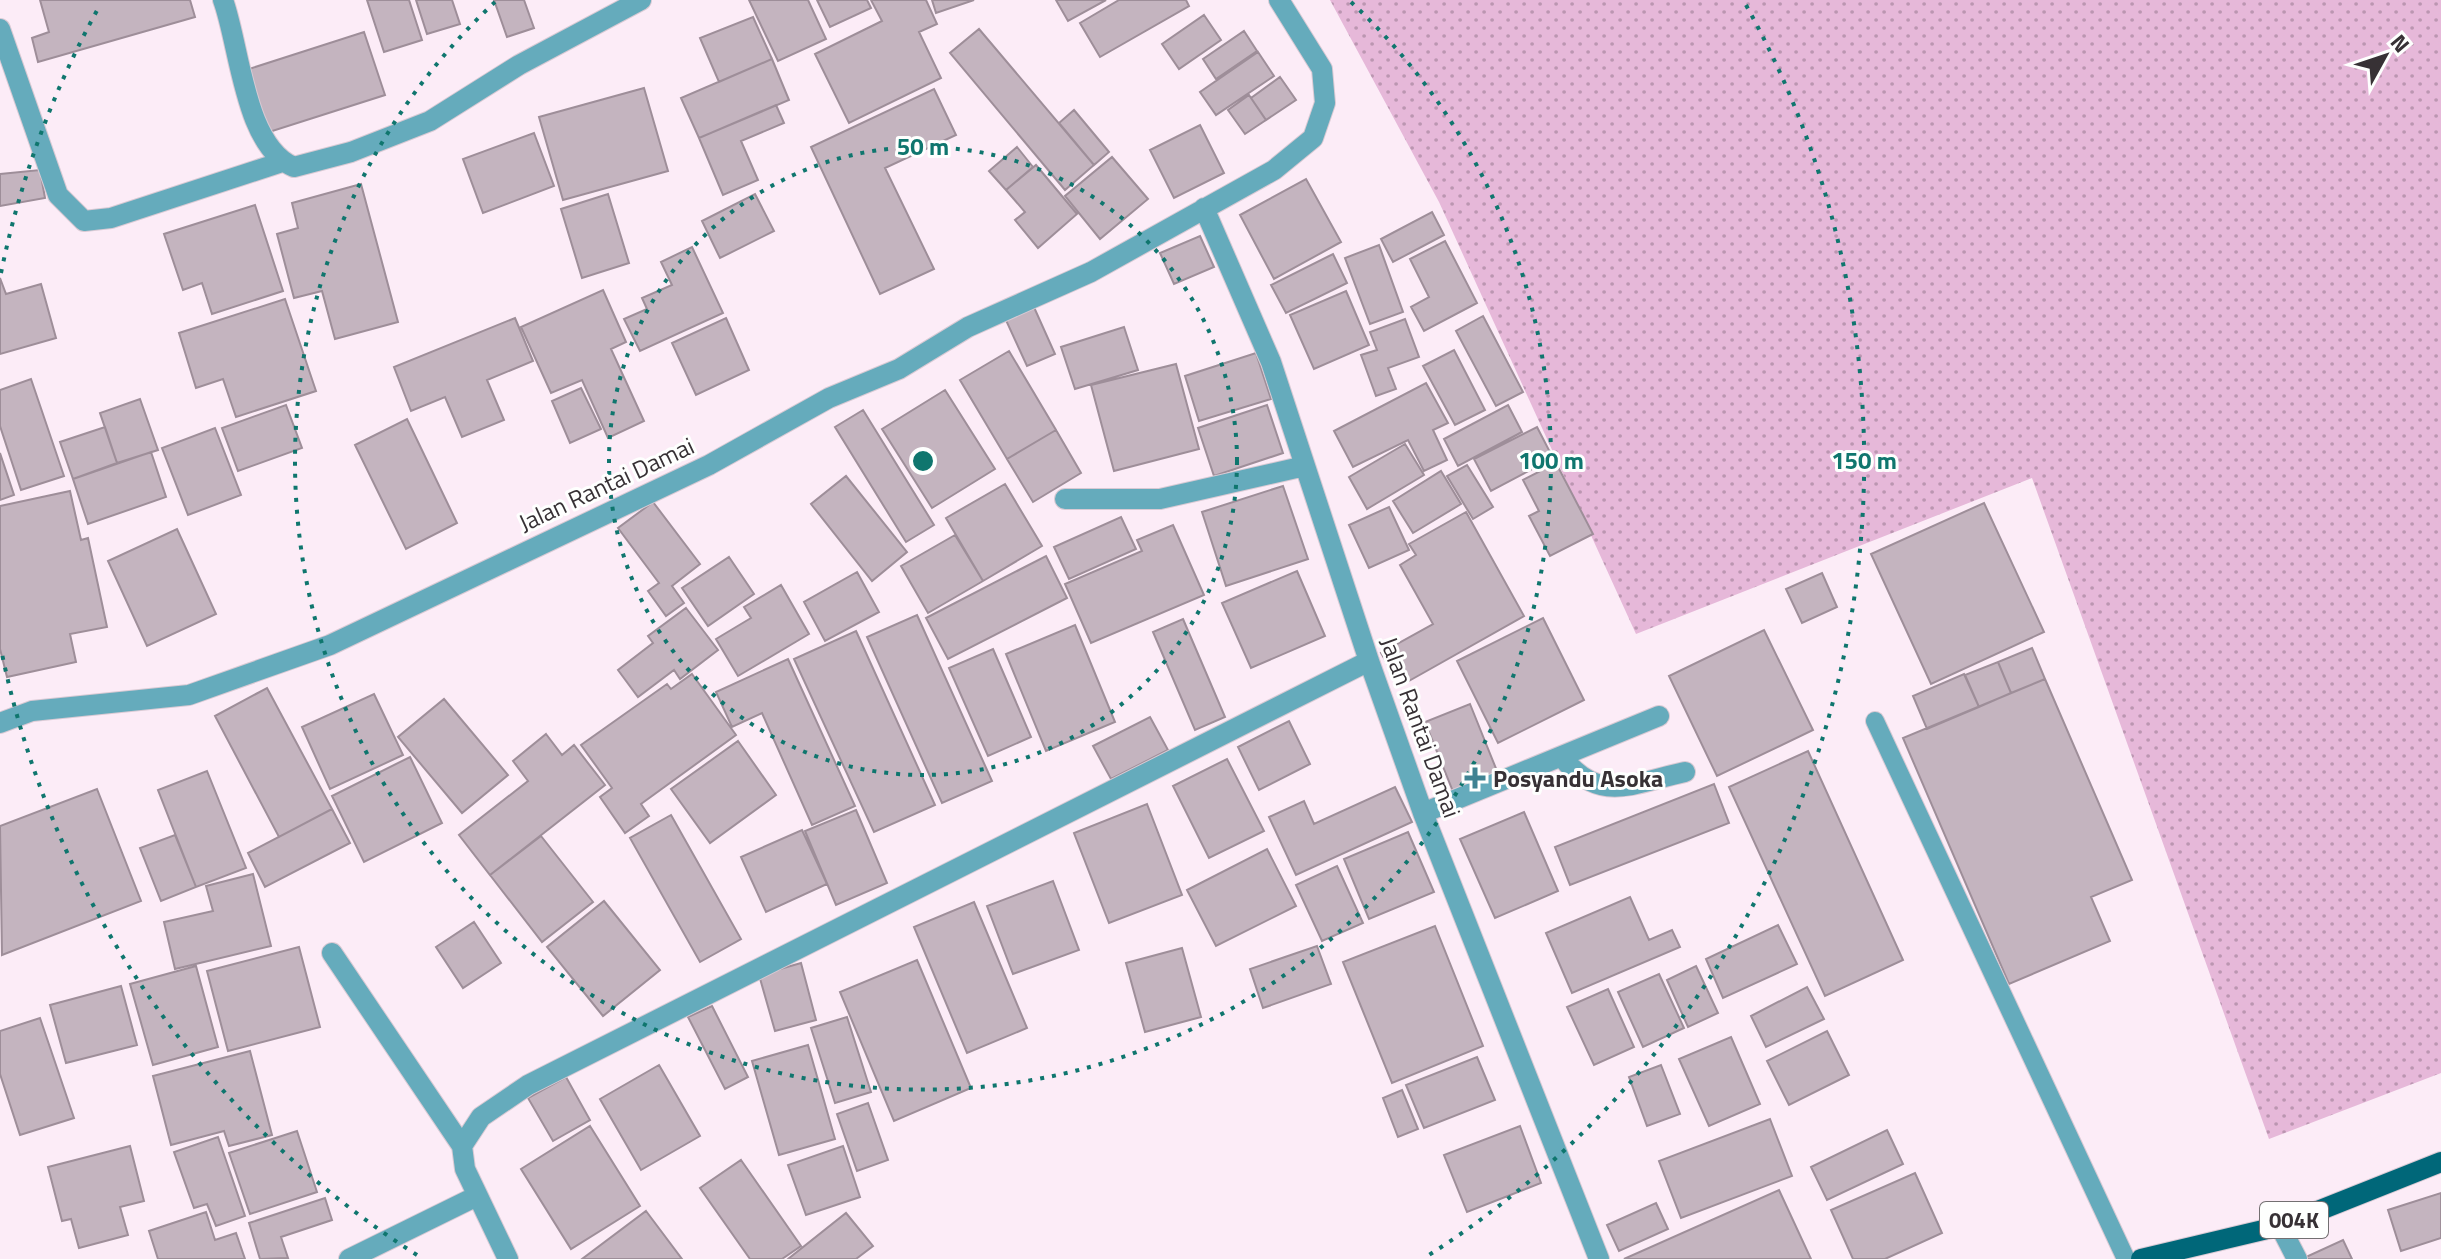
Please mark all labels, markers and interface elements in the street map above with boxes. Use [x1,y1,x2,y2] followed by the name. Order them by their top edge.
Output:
[2345,16,2425,96] north arrow
[2382,26,2418,60] text: N
[897,128,949,164] text: 50 m
[512,428,700,540] street label: Jalan Rantai Damai
[1518,442,1584,478] text: 100 m
[1831,442,1897,478] text: 150 m
[909,447,937,475] centre of rings
[1372,631,1470,823] street label: Jalan Rantai Damai
[1493,760,1663,796] place label: Posyandu Asoka
[1464,767,1486,789] marker: Posyandu Asoka
[2260,1202,2328,1238] road number: 004K

